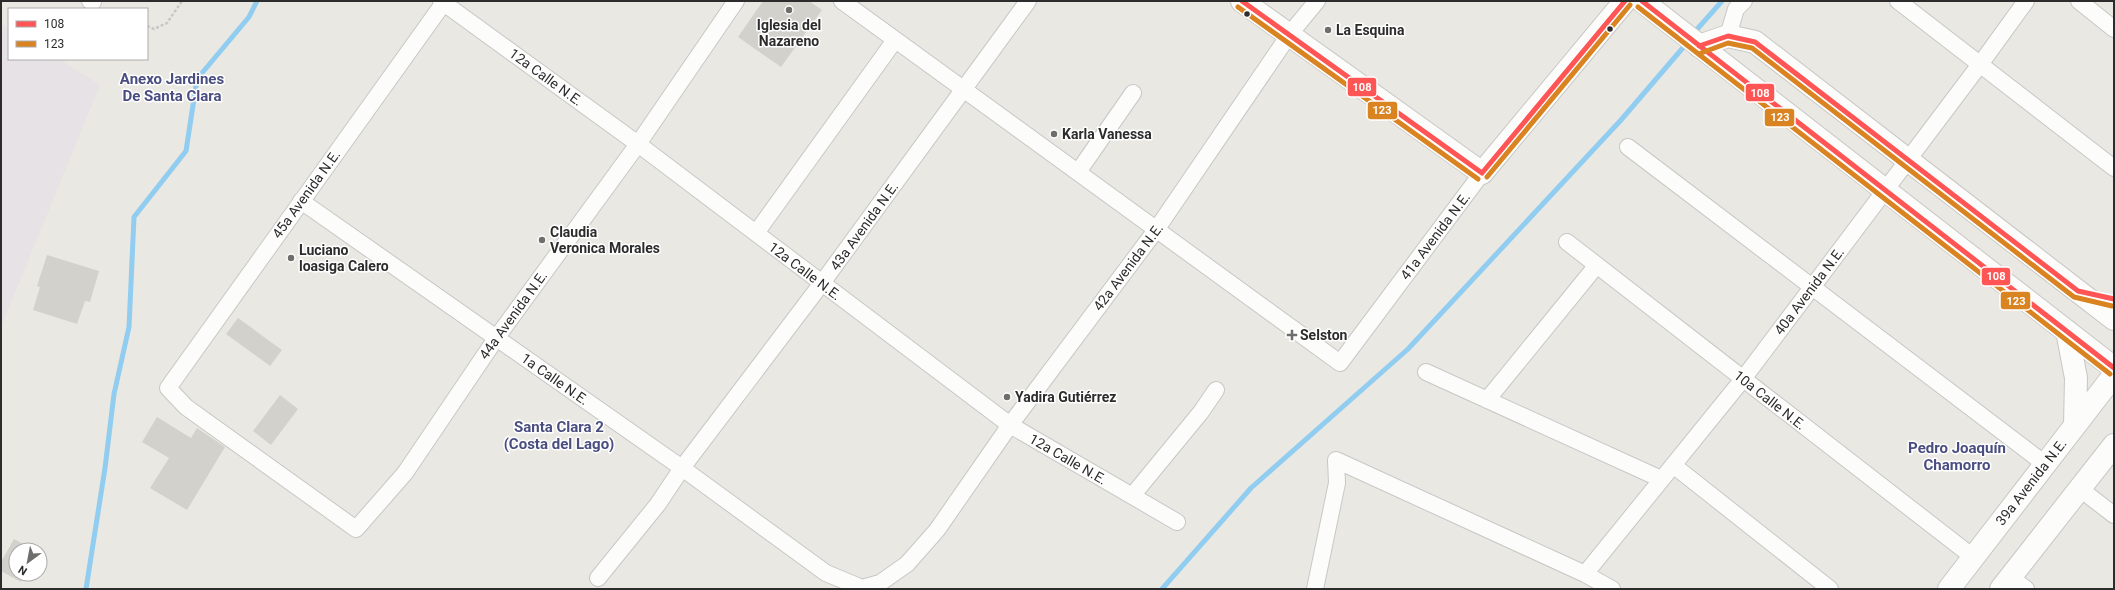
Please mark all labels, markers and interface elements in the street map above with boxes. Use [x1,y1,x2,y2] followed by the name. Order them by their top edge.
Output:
[784,5,794,15] marker: Iglesia del Nazareno
[8,8,148,60] legend
[1242,9,1252,19] unlabelled marker
[44,17,64,31] text: 108
[757,17,821,49] place label: Iglesia del Nazareno
[1336,22,1405,38] place label: La Esquina
[1605,24,1615,34] unlabelled marker
[1323,25,1333,35] marker: La Esquina
[44,37,64,51] text: 123
[506,45,586,109] street label: 12a Calle N.E.
[120,70,224,105] district label: Anexo Jardines De Santa Clara
[1347,77,1377,97] line badge: 108
[1353,81,1371,94] text: 108
[1745,83,1775,102] line badge: 108
[1751,87,1769,100] text: 108
[1367,101,1398,120] line badge: 123
[1373,104,1391,117] text: 123
[1764,108,1795,127] line badge: 123
[1771,111,1789,124] text: 123
[1062,126,1152,142] place label: Karla Vanessa
[1049,129,1059,139] marker: Karla Vanessa
[269,147,343,241] street label: 45a Avenida N.E.
[827,179,901,273] street label: 43a Avenida N.E.
[1397,189,1473,283] street label: 41a Avenida N.E.
[1090,220,1166,314] street label: 42a Avenida N.E.
[550,224,660,256] place label: Claudia Veronica Morales
[537,235,547,245] marker: Claudia Veronica Morales
[766,239,844,303] street label: 12a Calle N.E.
[299,242,389,274] place label: Luciano loasiga Calero
[1771,244,1847,338] street label: 40a Avenida N.E.
[286,253,296,263] marker: Luciano loasiga Calero
[1981,267,2011,286] line badge: 108
[476,268,550,362] street label: 44a Avenida N.E.
[1987,270,2005,283] text: 108
[2000,291,2031,310] line badge: 123
[2007,295,2025,308] text: 123
[1300,327,1348,343] place label: Selston
[1287,330,1297,340] marker: Selston
[518,350,592,408] street label: 1a Calle N.E.
[1731,367,1809,433] street label: 10a Calle N.E.
[1015,389,1116,405] place label: Yadira Gutiérrez
[1002,392,1012,402] marker: Yadira Gutiérrez
[504,418,614,453] district label: Santa Clara 2 (Costa del Lago)
[1027,430,1109,488] street label: 12a Calle N.E.
[1992,436,2070,528] street label: 39a Avenida N.E.
[1908,439,2006,474] district label: Pedro Joaquín Chamorro
[8,542,48,582] north arrow
[16,562,30,578] text: N

